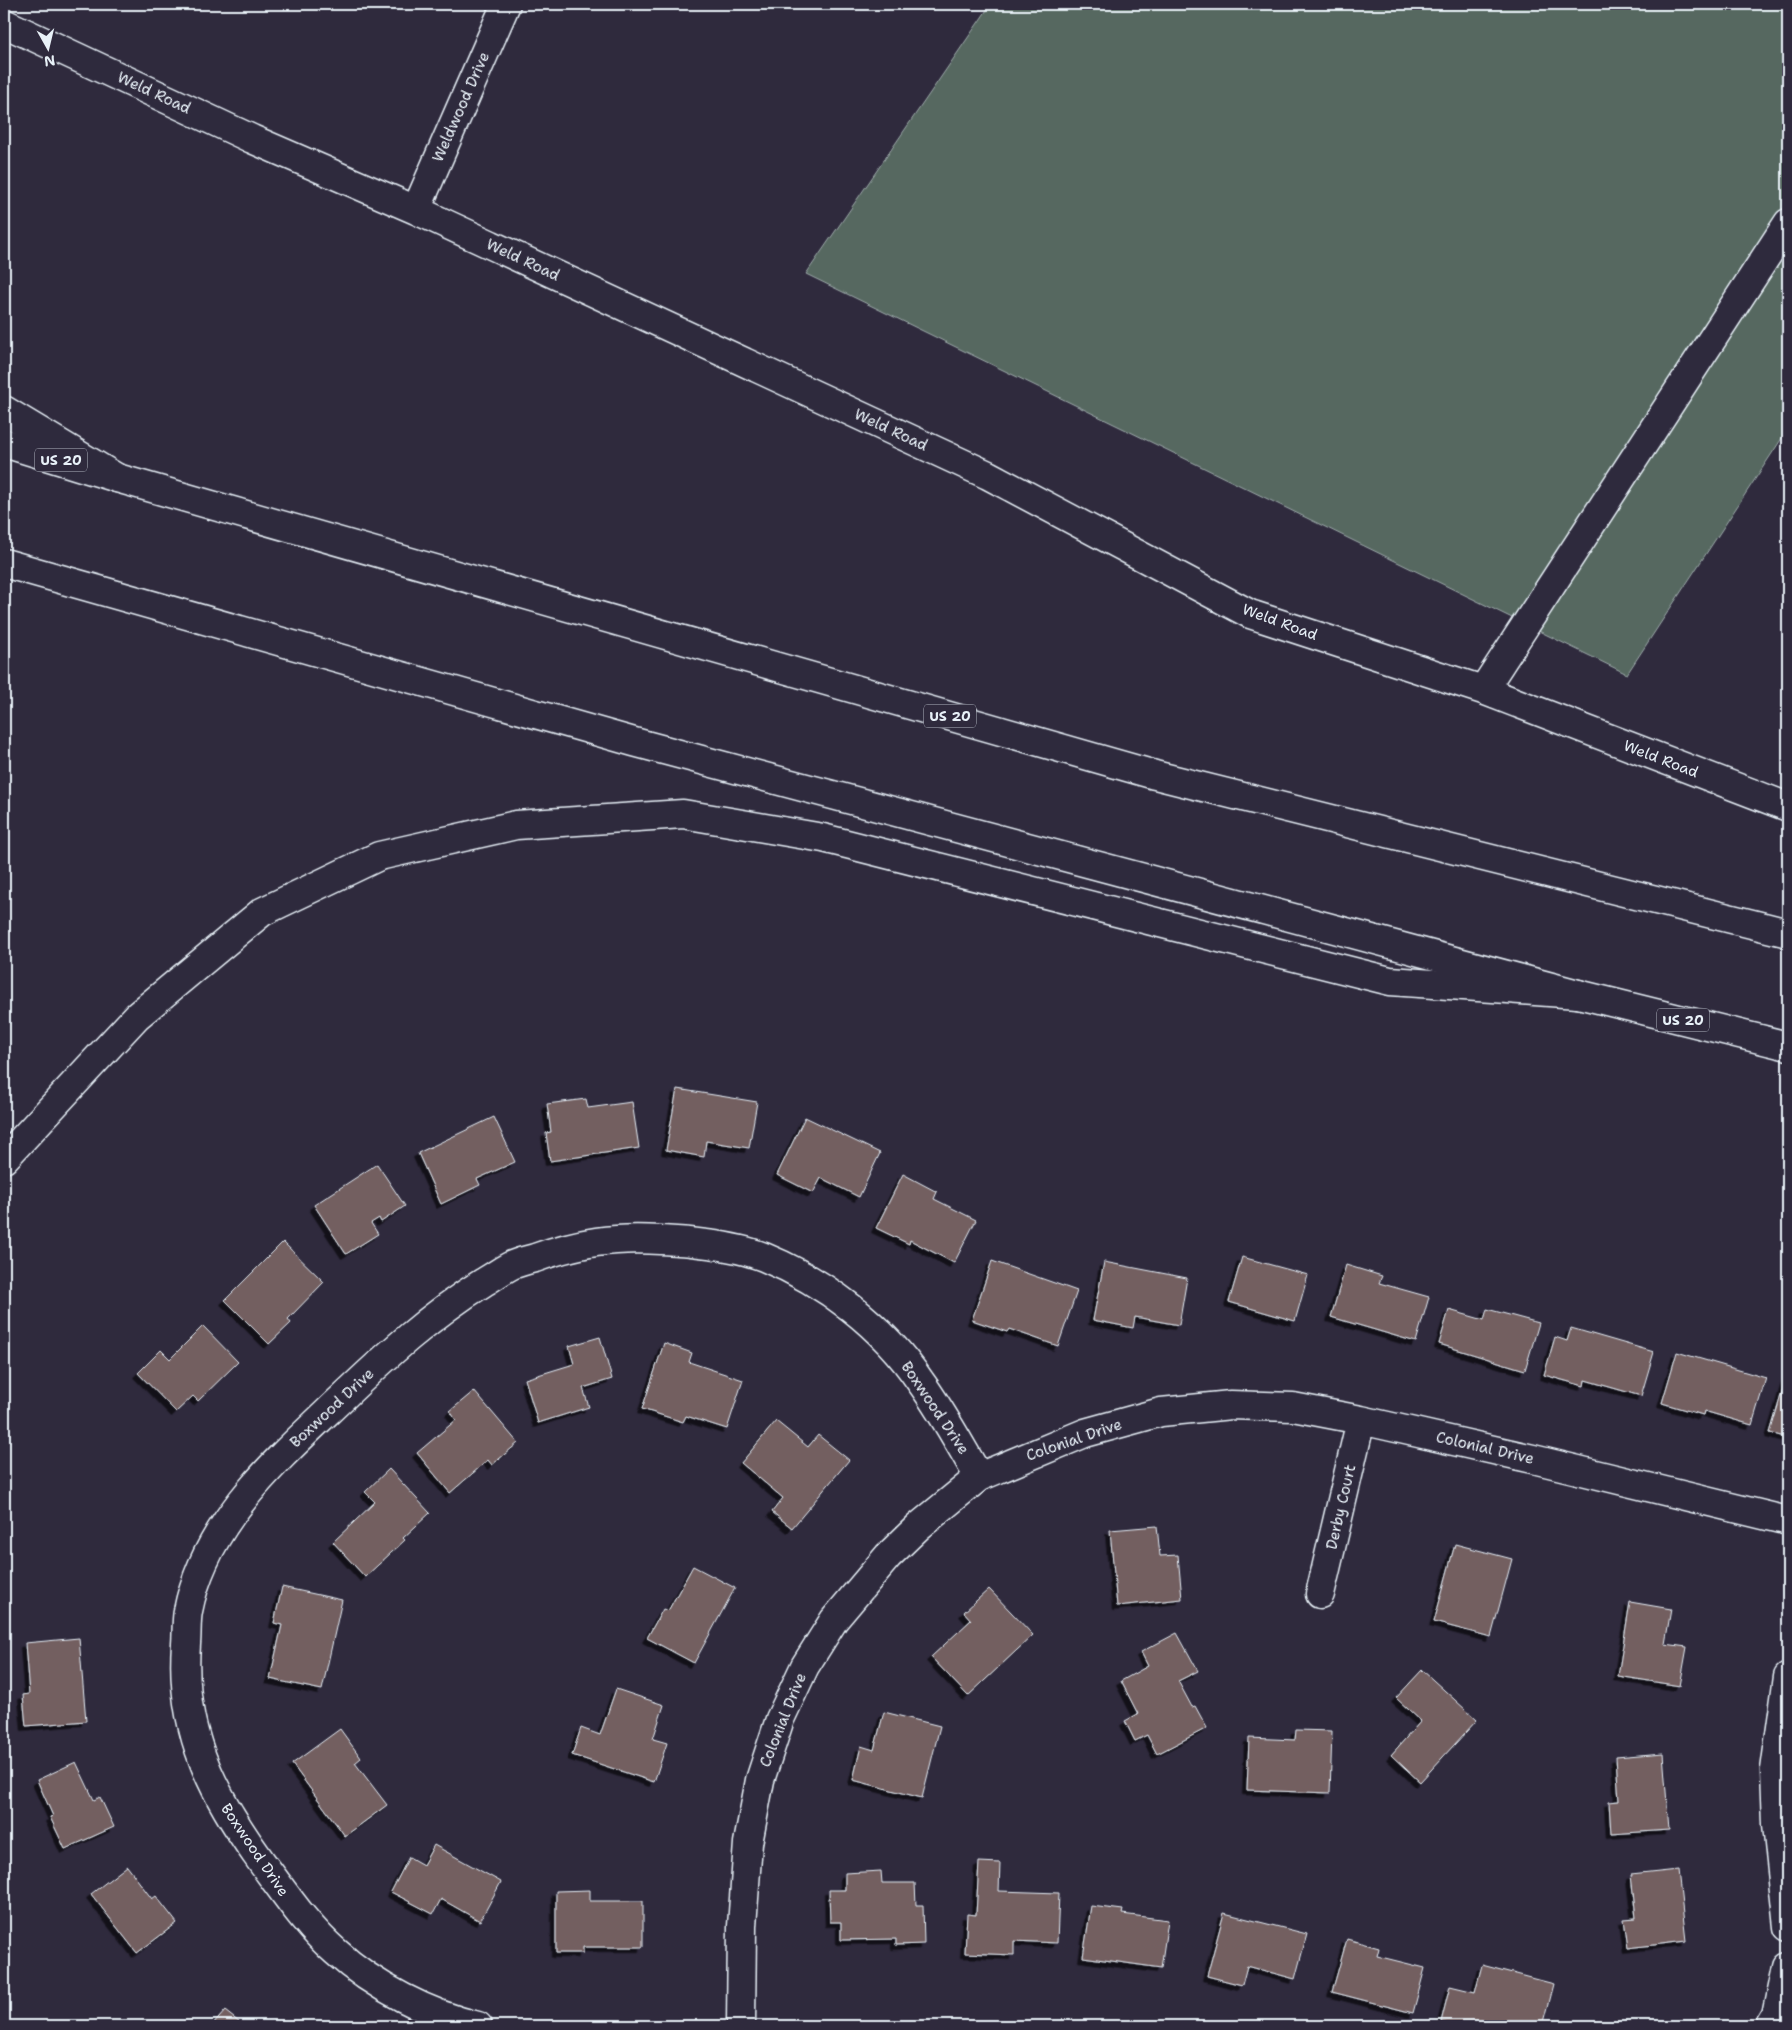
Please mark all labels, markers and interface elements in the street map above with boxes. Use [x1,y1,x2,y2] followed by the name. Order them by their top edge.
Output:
[22,22,72,72] north arrow
[428,49,494,165] street label: Weldwood Drive
[43,51,57,71] text: N
[114,67,194,119] street label: Weld Road
[483,234,563,286] street label: Weld Road
[851,404,931,456] street label: Weld Road
[35,448,87,472] road number: US 20
[1240,599,1321,645] street label: Weld Road
[924,704,976,728] road number: US 20
[1621,736,1702,783] street label: Weld Road
[1657,1008,1709,1032] road number: US 20
[896,1358,974,1458] street label: Boxwood Drive
[286,1364,378,1452] street label: Boxwood Drive
[1023,1414,1125,1466] street label: Colonial Drive
[1434,1427,1536,1469] street label: Colonial Drive
[1321,1462,1361,1552] street label: Derby Court
[755,1670,811,1770] street label: Colonial Drive
[216,1800,294,1900] street label: Boxwood Drive

